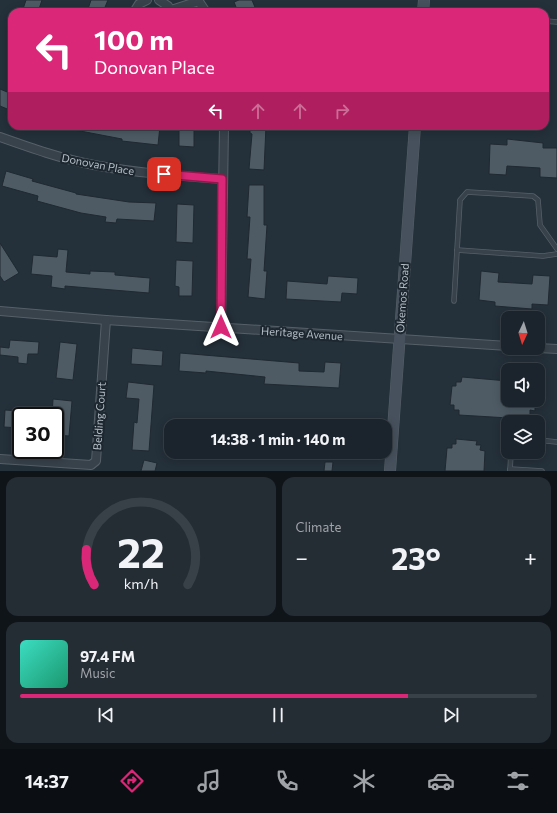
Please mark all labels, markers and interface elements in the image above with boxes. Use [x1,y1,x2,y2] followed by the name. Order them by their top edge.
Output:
[94,22,174,56] text: 100 m
[28,24,80,76] icon: left
[94,56,215,78] text: Donovan Place
[205,100,227,122] icon: left
[247,100,269,122] icon: ahead
[289,100,311,122] icon: ahead
[331,100,353,122] icon: right
[61,151,136,177] street label: Donovan Place
[147,157,181,191] pin
[153,163,175,185] icon: arrive
[393,263,411,333] street label: Okemos Road
[200,306,242,348] position arrow
[501,311,545,355] north arrow
[501,311,545,459] map controls
[261,324,344,342] street label: Heritage Avenue
[501,363,545,407] button: sound
[90,381,108,451] street label: Belding Court
[12,407,64,459] speed limit sign: 30
[501,415,545,459] button: layers
[211,430,345,448] text: 14:38 · 1 min · 140 m
[296,519,341,535] text: Climate
[117,525,164,576] text: 22
[391,539,441,576] text: 23°
[296,544,308,571] text: −
[524,544,537,571] text: +
[123,573,158,591] text: km/h
[80,647,135,665] text: 97.4 FM
[80,665,115,681] text: Music
[95,704,117,726] icon: previous
[267,704,289,726] icon: pause
[440,704,462,726] icon: next
[118,767,146,795] icon: directions
[195,767,223,795] icon: music
[273,767,301,795] icon: phone
[350,767,378,795] icon: climate
[427,767,455,795] icon: car
[504,767,532,795] icon: filters
[25,770,69,792] text: 14:37

